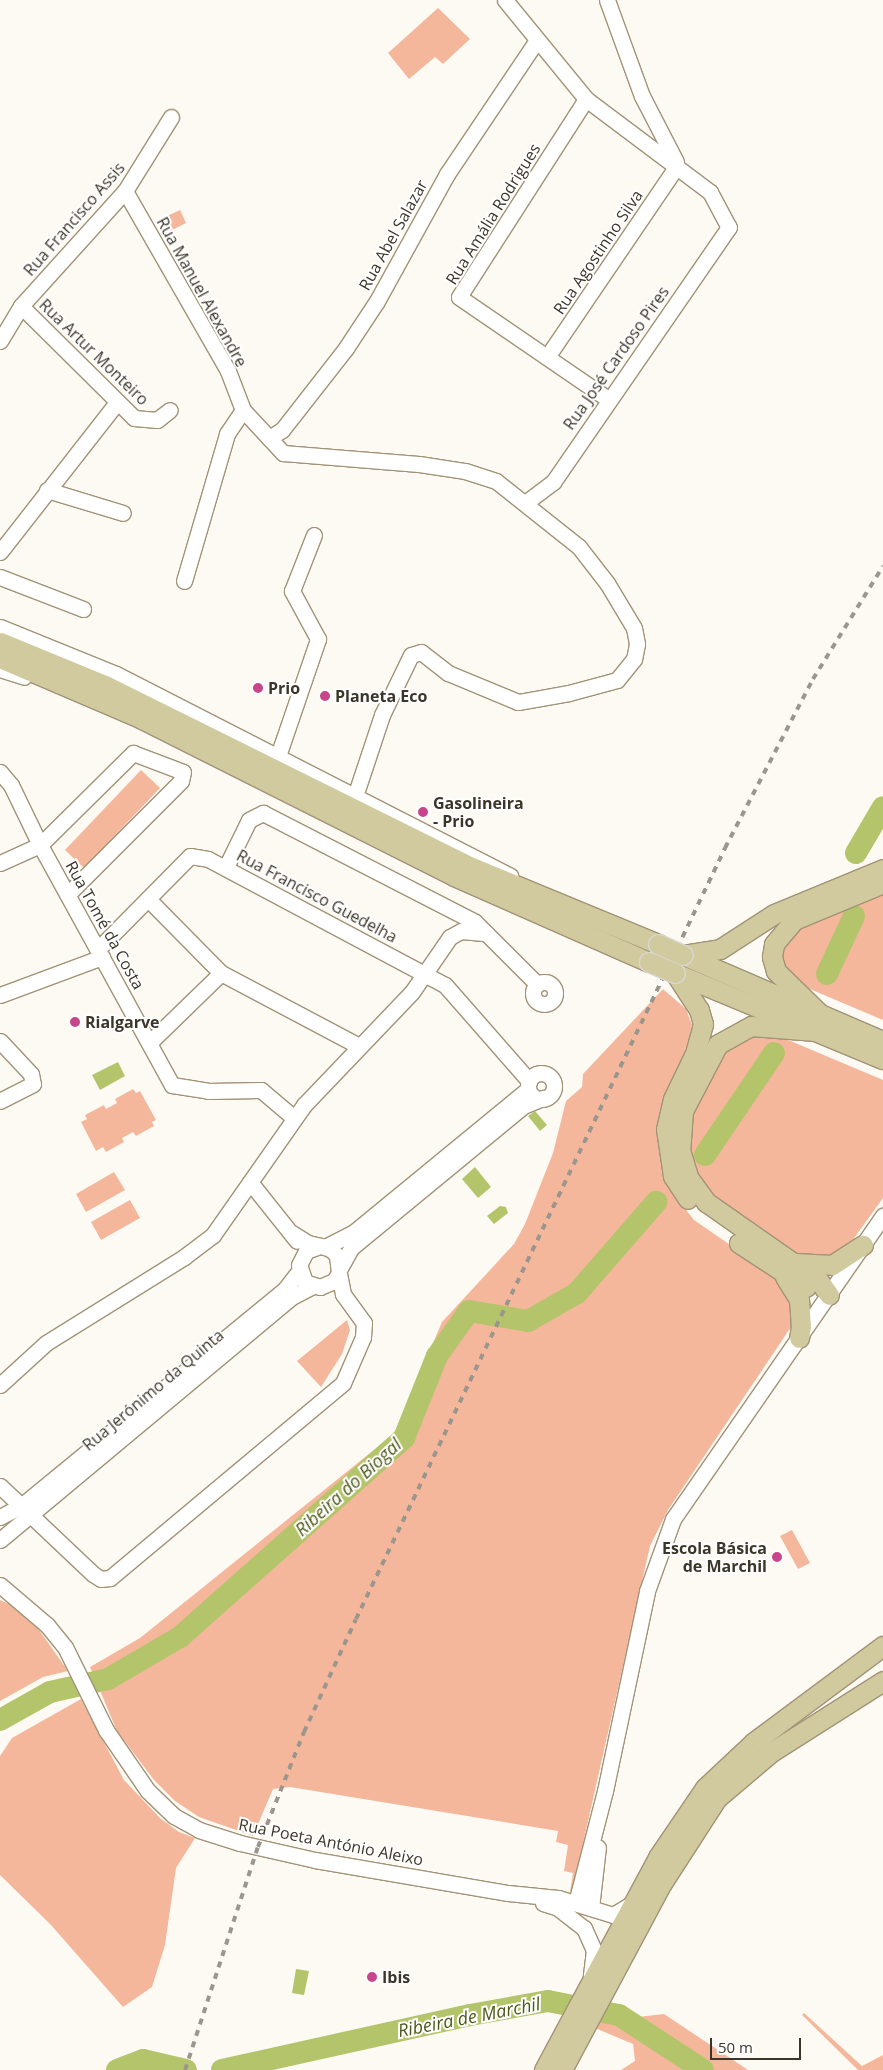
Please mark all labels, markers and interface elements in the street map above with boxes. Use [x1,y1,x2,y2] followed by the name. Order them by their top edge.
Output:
[442,140,544,288] street label: Rua Amália Rodrigues
[20,158,128,280] street label: Rua Francisco Assis
[355,176,431,294] street label: Rua Abel Salazar
[549,186,647,318] street label: Rua Agostinho Silva
[153,214,251,370] street label: Rua Manuel Alexandre
[559,283,673,433] street label: Rua José Cardoso Pires
[35,295,153,409] street label: Rua Artur Monteiro
[268,678,300,698] place label: Prio
[252,682,264,694] marker: Prio
[335,686,427,706] place label: Planeta Eco
[319,690,331,702] marker: Planeta Eco
[433,793,524,831] place label: Gasolineira - Prio
[417,806,429,818] marker: Gasolineira - Prio
[233,846,401,946] street label: Rua Francisco Guedelha
[62,857,148,993] street label: Rua Tomé da Costa
[85,1012,160,1032] place label: Rialgarve
[69,1016,81,1028] marker: Rialgarve
[79,1325,227,1455] street label: Rua Jerónimo da Quinta
[290,1434,406,1540] water label: Ribeira do Biogal
[662,1538,767,1576] place label: Escola Básica de Marchil
[771,1551,783,1563] marker: Escola Básica de Marchil
[237,1815,425,1869] street label: Rua Poeta António Aleixo
[382,1967,410,1987] place label: Ibis
[366,1971,378,1983] marker: Ibis
[396,1993,542,2041] water label: Ribeira de Marchil
[713,2028,804,2060] scale bar
[718,2037,753,2057] text: 50 m

